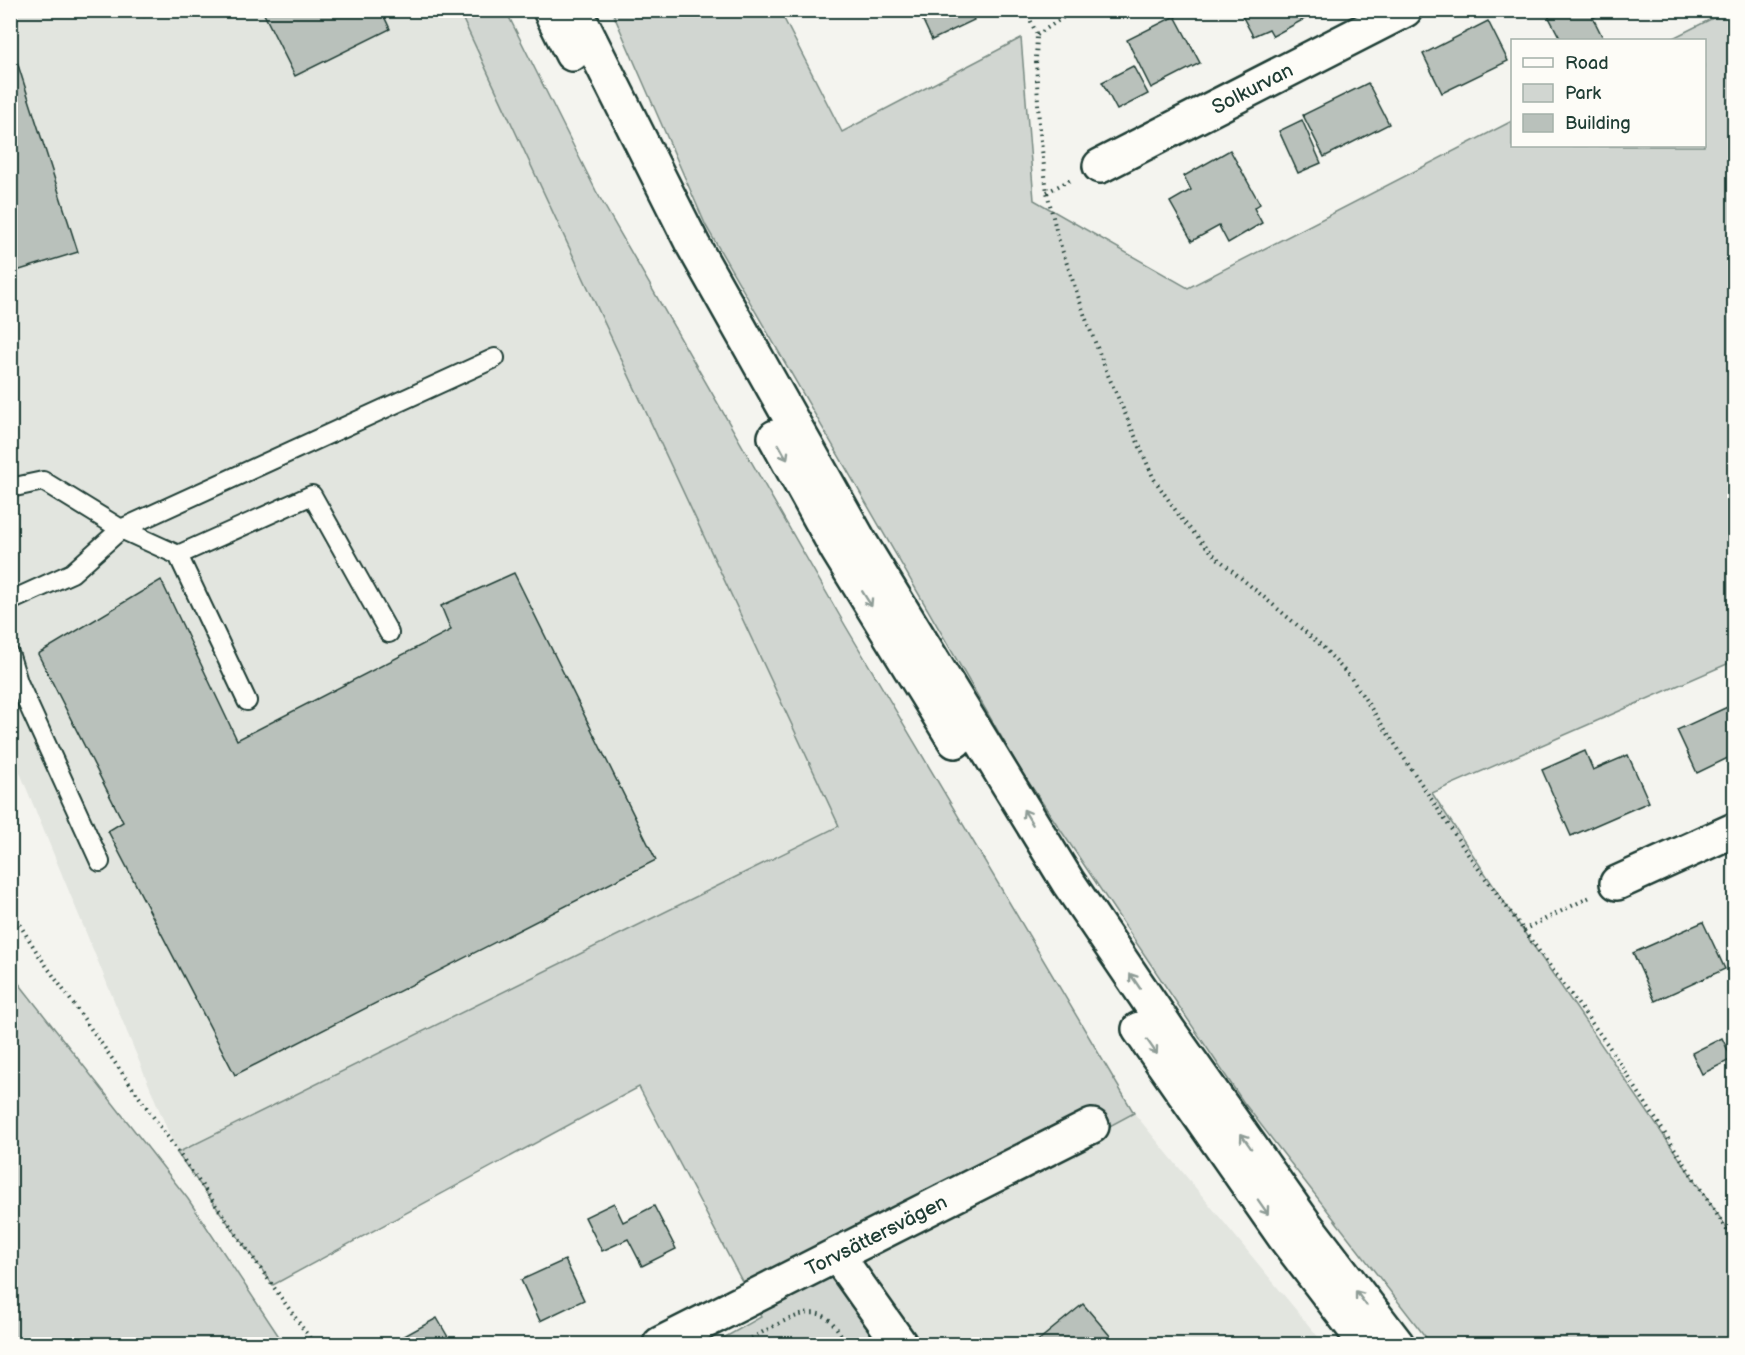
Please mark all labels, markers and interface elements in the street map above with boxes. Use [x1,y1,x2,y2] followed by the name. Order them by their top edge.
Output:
[1511,39,1706,147] legend
[1565,53,1609,74] text: Road
[1208,58,1297,120] street label: Solkurvan
[1565,83,1601,104] text: Park
[1565,113,1631,134] text: Building
[777,443,789,460] one-way arrow
[862,590,874,607] one-way arrow
[1022,809,1034,826] one-way arrow
[1128,973,1140,990] one-way arrow
[1146,1039,1158,1055] one-way arrow
[1240,1133,1252,1149] one-way arrow
[802,1190,951,1282] street label: Torvsättersvägen
[1257,1199,1269,1215] one-way arrow
[1355,1290,1368,1306] one-way arrow

